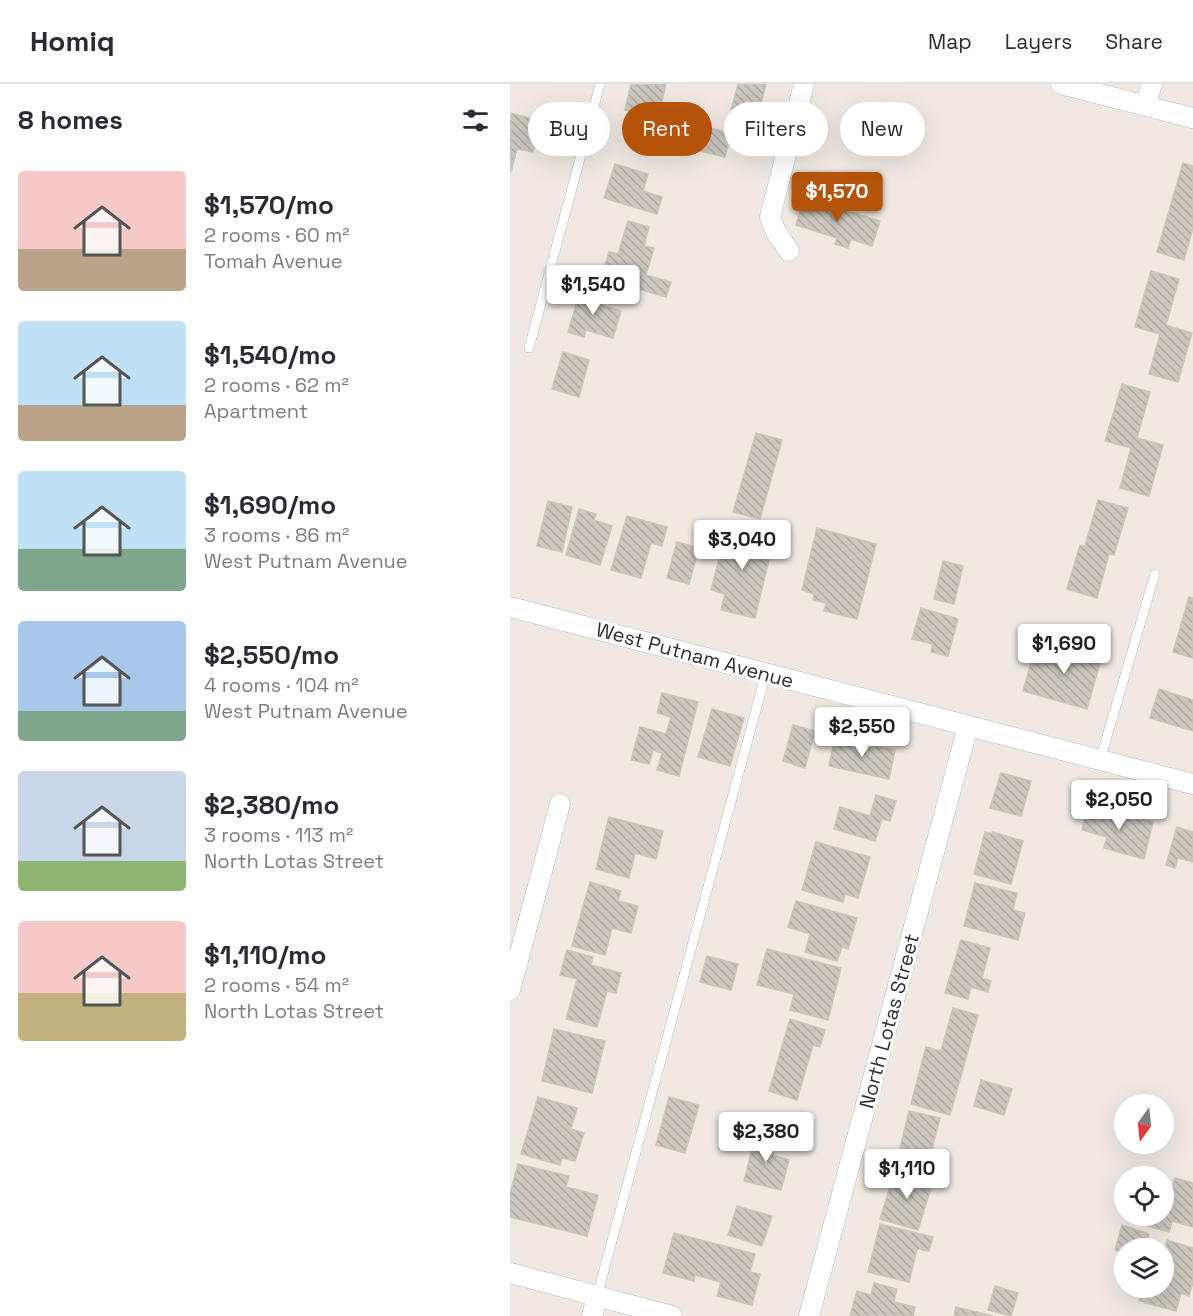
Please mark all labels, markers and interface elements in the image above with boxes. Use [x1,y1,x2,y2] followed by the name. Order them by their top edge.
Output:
[30,23,115,59] text: Homiq
[928,28,972,55] text: Map
[1005,28,1072,55] text: Layers
[1105,28,1163,55] text: Share
[528,102,610,156] chip: Buy
[622,102,712,156] chip: Rent
[724,102,828,156] chip: Filters
[840,102,925,156] chip: New
[18,103,123,137] text: 8 homes
[459,104,492,137] icon: filters
[788,172,886,223] pin: $1,570
[806,178,868,204] text: $1,570
[204,188,334,222] text: $1,570/mo
[66,195,138,267] icon: home
[204,222,350,248] text: 2 rooms · 60 m²
[204,248,343,274] text: Tomah Avenue
[544,265,642,316] pin: $1,540
[561,271,625,297] text: $1,540
[204,338,336,372] text: $1,540/mo
[66,345,138,417] icon: home
[204,372,349,398] text: 2 rooms · 62 m²
[204,398,308,424] text: Apartment
[204,488,336,522] text: $1,690/mo
[66,495,138,567] icon: home
[693,520,791,571] pin: $3,040
[204,522,349,548] text: 3 rooms · 86 m²
[708,526,776,552] text: $3,040
[204,548,408,574] text: West Putnam Avenue
[593,616,797,694] street label: West Putnam Avenue
[1015,624,1113,675] pin: $1,690
[1032,630,1096,656] text: $1,690
[204,638,339,672] text: $2,550/mo
[66,645,138,717] icon: home
[204,672,359,698] text: 4 rooms · 104 m²
[204,698,408,724] text: West Putnam Avenue
[813,707,911,758] pin: $2,550
[829,713,895,739] text: $2,550
[1070,780,1168,831] pin: $2,050
[1085,786,1153,812] text: $2,050
[204,788,339,822] text: $2,380/mo
[66,795,138,867] icon: home
[204,822,353,848] text: 3 rooms · 113 m²
[204,848,384,874] text: North Lotas Street
[853,931,925,1111] street label: North Lotas Street
[204,938,326,972] text: $1,110/mo
[66,945,138,1017] icon: home
[204,972,349,998] text: 2 rooms · 54 m²
[204,998,384,1024] text: North Lotas Street
[1114,1094,1174,1154] north arrow
[1114,1094,1174,1298] map controls
[717,1112,815,1163] pin: $2,380
[733,1118,800,1144] text: $2,380
[858,1149,956,1200] pin: $1,110
[878,1155,936,1181] text: $1,110
[1114,1166,1174,1226] button: locate
[1114,1238,1174,1298] button: layers

